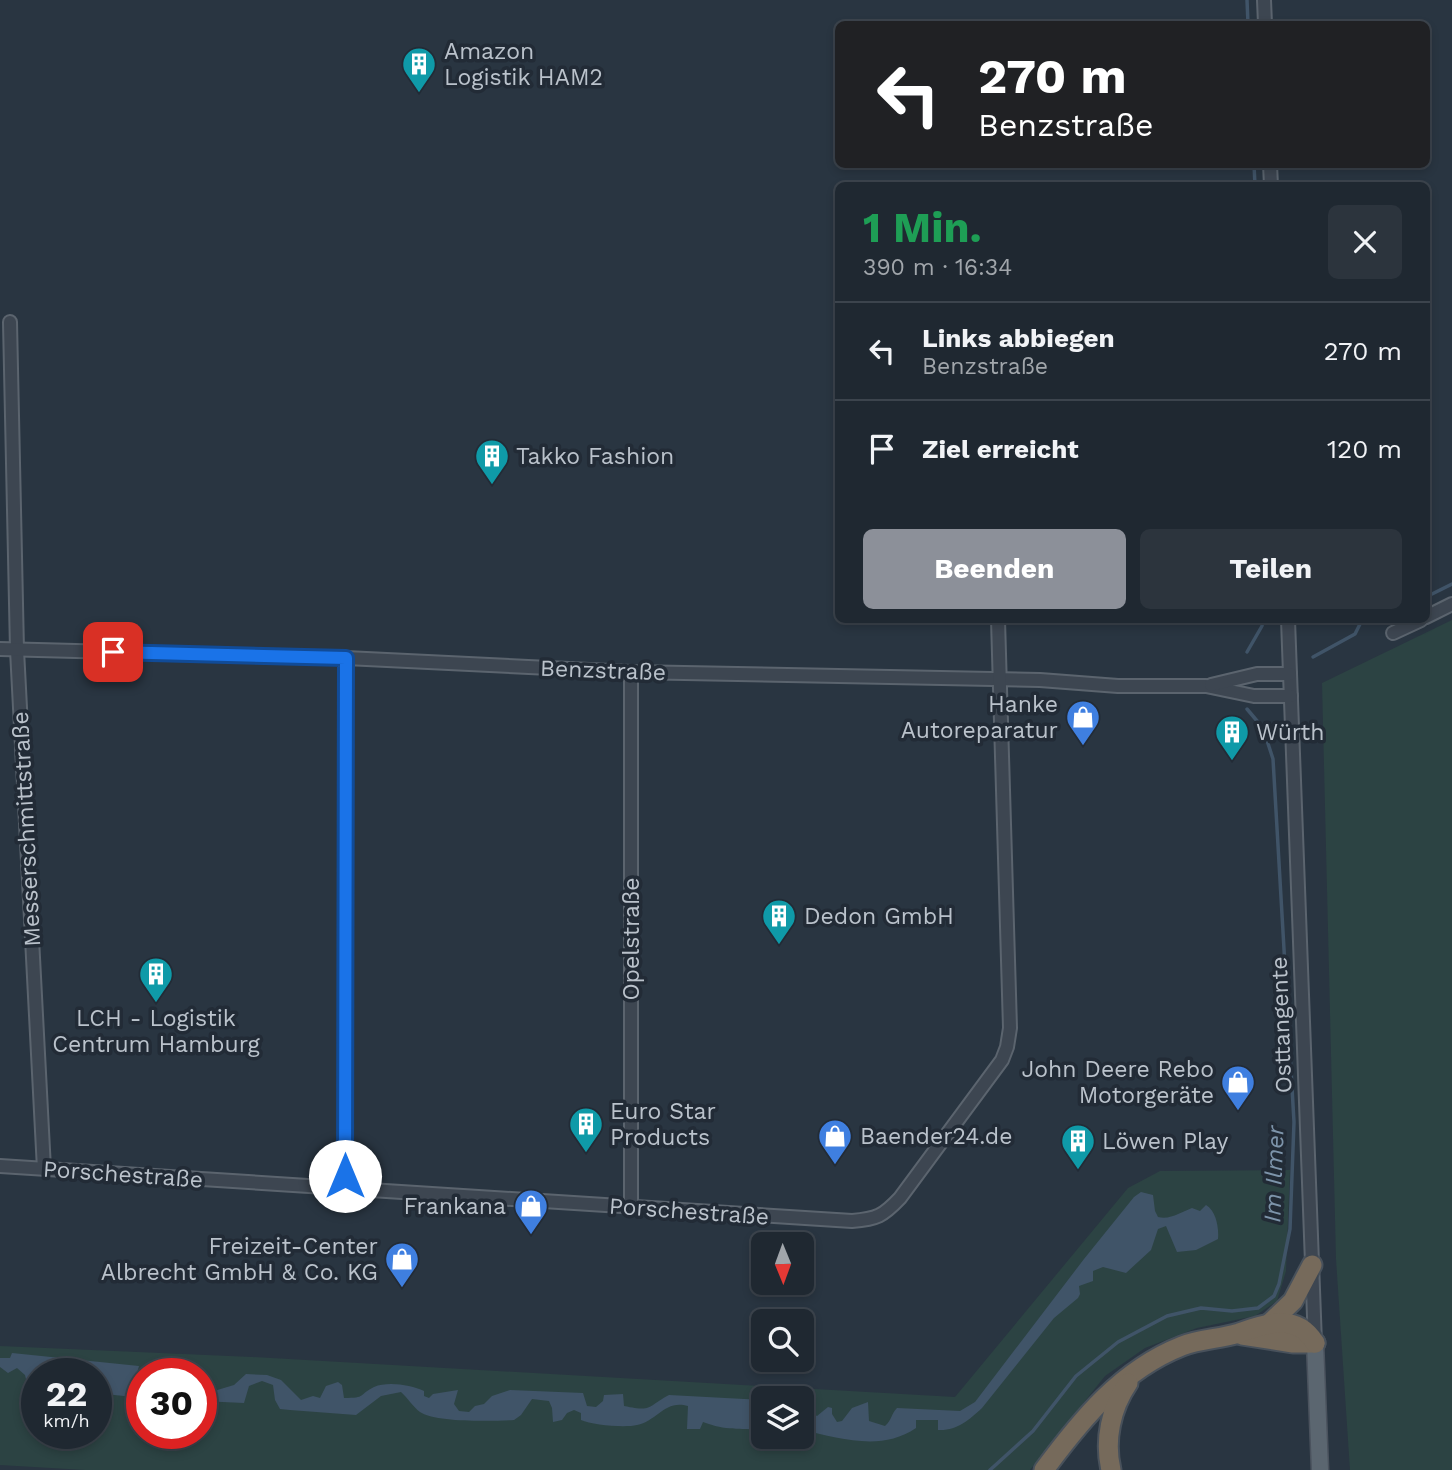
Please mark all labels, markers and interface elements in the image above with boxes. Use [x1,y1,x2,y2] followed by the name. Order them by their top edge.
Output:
[444,38,603,91] place label: Amazon Logistik HAM2
[400,45,438,94] building icon: Amazon Logistik HAM2
[978,47,1127,105] text: 270 m
[863,49,954,140] icon: left
[978,106,1153,144] text: Benzstraße
[863,203,982,252] text: 1 Min.
[1328,205,1402,279] button: close
[863,254,1012,281] text: 390 m · 16:34
[922,323,1115,353] text: Links abbiegen
[863,332,901,370] icon: left
[1323,336,1402,366] text: 270 m
[922,353,1048,380] text: Benzstraße
[863,430,901,468] icon: arrive
[922,434,1079,464] text: Ziel erreicht
[1327,434,1402,464] text: 120 m
[473,437,511,486] building icon: Takko Fashion
[516,443,674,470] place label: Takko Fashion
[863,529,1126,609] button: Beenden
[1140,529,1402,609] button: Teilen
[83,622,143,682] pin
[94,633,132,671] icon: arrive
[539,655,666,686] street label: Benzstraße
[901,691,1058,744] place label: Hanke Autoreparatur
[1064,698,1102,747] shop icon: Hanke Autoreparatur
[7,711,46,947] street label: Messerschmittstraße
[1213,713,1251,762] building icon: Würth
[1256,719,1324,746] place label: Würth
[618,877,645,1001] street label: Opelstraße
[760,897,798,946] building icon: Dedon GmbH
[804,903,954,930] place label: Dedon GmbH
[137,955,175,1004] building icon: LCH - Logistik Centrum Hamburg
[1266,956,1297,1094] street label: Osttangente
[52,1005,260,1058] place label: LCH - Logistik Centrum Hamburg
[1021,1056,1214,1109] place label: John Deere Rebo Motorgeräte
[1219,1063,1257,1112] shop icon: John Deere Rebo Motorgeräte
[610,1098,716,1151] place label: Euro Star Products
[567,1105,605,1154] building icon: Euro Star Products
[816,1117,854,1166] shop icon: Baender24.de
[1059,1122,1097,1171] building icon: Löwen Play
[860,1123,1013,1150] place label: Baender24.de
[1258,1123,1290,1223] water label: Im Ilmer
[1102,1128,1228,1155] place label: Löwen Play
[308,1139,382,1213] position arrow
[42,1155,204,1194] street label: Porschestraße
[512,1187,550,1236] shop icon: Frankana
[608,1192,770,1231] street label: Porschestraße
[404,1193,506,1220] place label: Frankana
[751,1232,814,1295] north arrow
[751,1232,814,1449] map controls
[101,1233,378,1286] place label: Freizeit-Center Albrecht GmbH & Co. KG
[383,1240,421,1289] shop icon: Freizeit-Center Albrecht GmbH & Co. KG
[751,1309,814,1372] button: search
[126,1358,217,1449] speed limit sign: 30
[46,1373,87,1415] text: 22
[751,1386,814,1449] button: layers
[43,1410,90,1431] text: km/h

